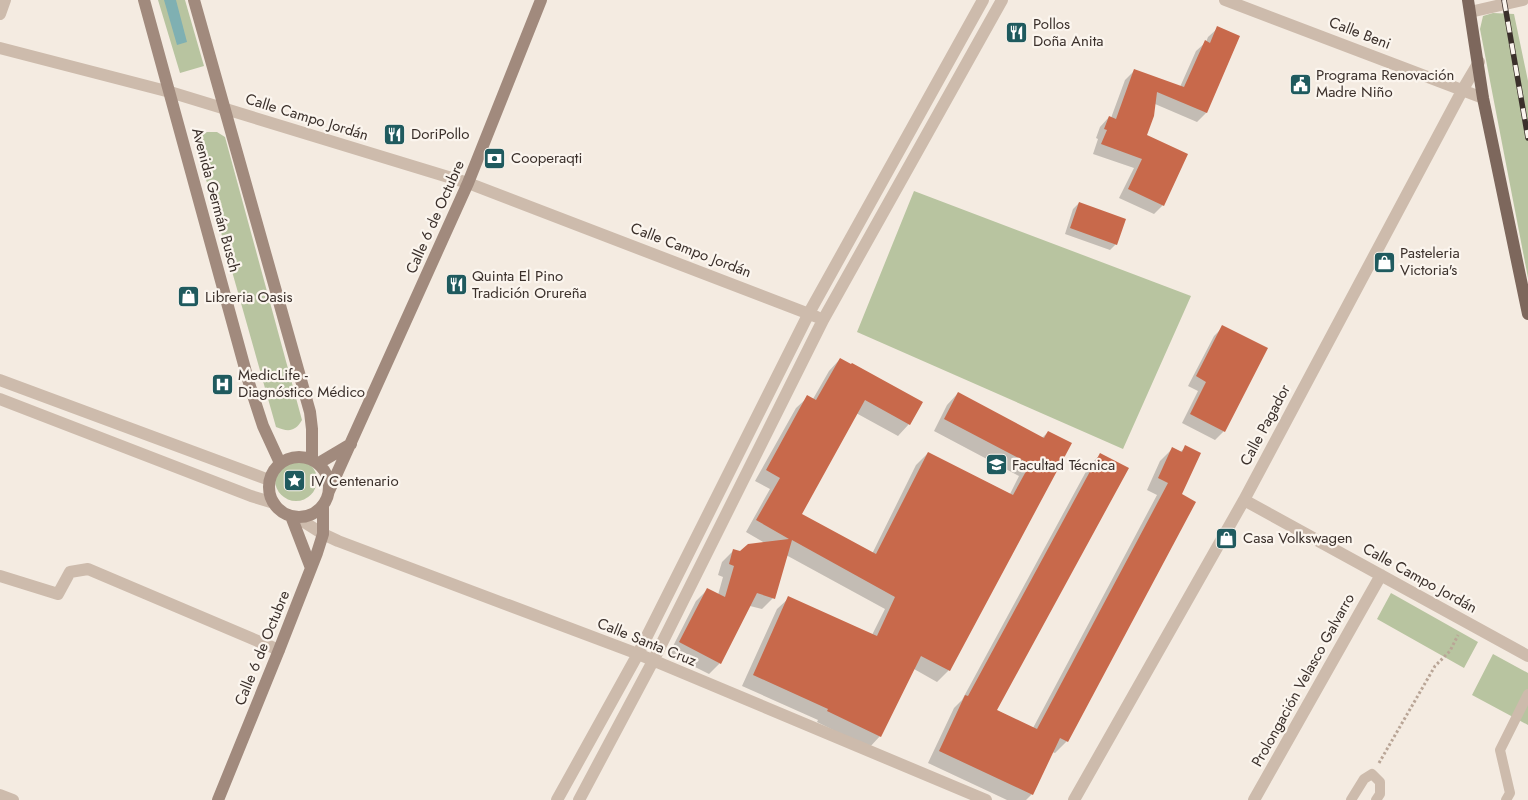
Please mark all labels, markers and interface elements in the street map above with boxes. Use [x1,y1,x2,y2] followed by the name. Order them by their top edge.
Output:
[1326,11,1394,55] street label: Calle Beni
[1033,13,1103,52] place label: Pollos Doña Anita
[1005,21,1029,45] restaurant icon: Pollos Doña Anita
[1316,64,1454,103] place label: Programa Renovación Madre Niño
[1288,72,1312,96] public building icon: Programa Renovación Madre Niño
[243,88,371,146] street label: Calle Campo Jordán
[383,122,407,146] restaurant icon: DoriPollo
[411,123,470,145] place label: DoriPollo
[186,125,246,275] street label: Avenida Germán Busch
[483,146,507,170] bank icon: Cooperaqti
[511,147,582,169] place label: Cooperaqti
[400,156,470,277] street label: Calle 6 de Octubre
[627,217,755,283] street label: Calle Campo Jordán
[1400,242,1460,281] place label: Pasteleria Victoria's
[1372,250,1396,274] shop icon: Pasteleria Victoria's
[472,265,587,304] place label: Quinta El Pino Tradición Orureña
[444,273,468,297] restaurant icon: Quinta El Pino Tradición Orureña
[177,285,201,309] shop icon: Libreria Oasis
[205,286,293,308] place label: Libreria Oasis
[238,364,365,403] place label: MedicLife - Diagnóstico Médico
[210,372,234,396] hospital icon: MedicLife - Diagnóstico Médico
[1234,380,1296,470] street label: Calle Pagador
[984,453,1008,477] school or university icon: Facultad Técnica
[1012,454,1115,476] place label: Facultad Técnica
[283,469,307,493] place icon: IV Centenario
[311,470,399,492] place label: IV Centenario
[1215,526,1239,550] shop icon: Casa Volkswagen
[1243,527,1353,549] place label: Casa Volkswagen
[1359,537,1481,619] street label: Calle Campo Jordán
[229,587,295,709] street label: Calle 6 de Octubre
[1246,589,1360,771] street label: Prolongación Velasco Galvarro
[594,612,700,672] street label: Calle Santa Cruz

